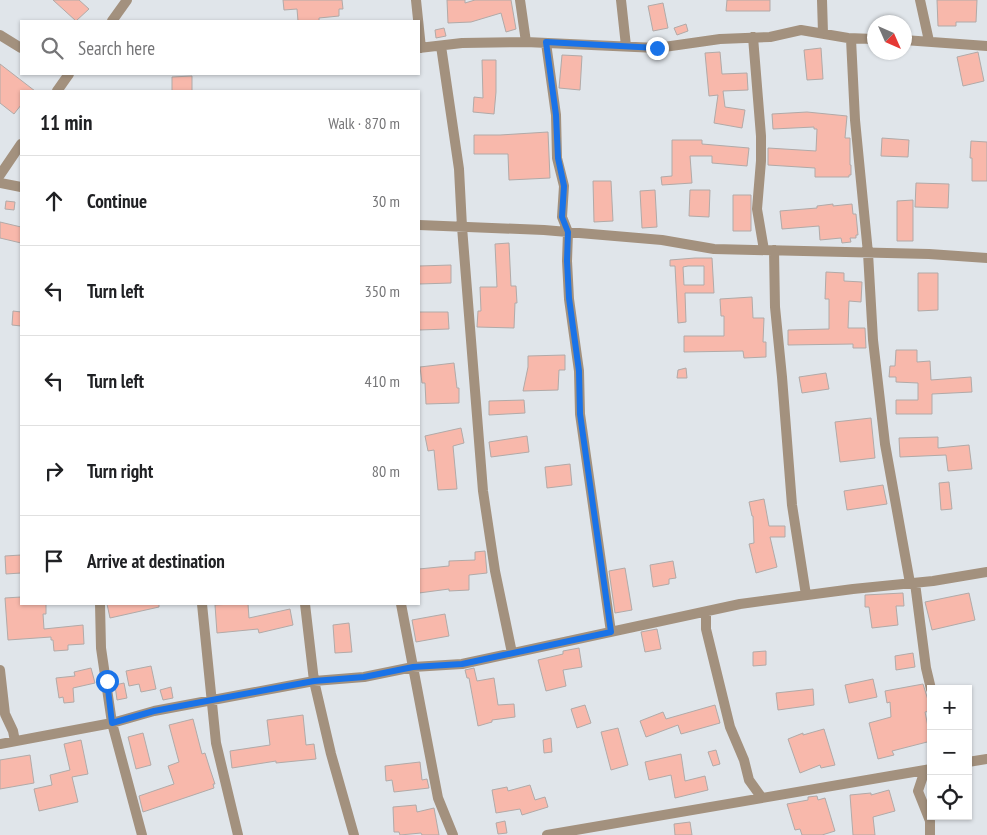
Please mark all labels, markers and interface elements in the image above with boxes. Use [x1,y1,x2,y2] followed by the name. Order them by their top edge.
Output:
[867,15,912,60] north arrow
[20,20,420,75] search box
[38,34,66,62] icon: search
[78,36,155,60] text: Search here
[646,37,669,60] route end
[40,109,92,136] text: 11 min
[328,113,400,133] text: Walk · 870 m
[40,187,68,215] icon: ahead
[87,189,147,213] text: Continue
[372,191,400,211] text: 30 m
[40,277,68,305] icon: left
[87,279,144,303] text: Turn left
[365,281,400,301] text: 350 m
[40,367,68,395] icon: left
[87,369,144,393] text: Turn left
[365,371,400,391] text: 410 m
[40,457,68,485] icon: right
[87,459,153,483] text: Turn right
[372,461,400,481] text: 80 m
[40,547,68,575] icon: arrive
[87,549,225,573] text: Arrive at destination
[96,670,119,693] route start
[927,685,972,820] map controls
[927,685,972,730] button: +
[927,730,972,775] button: −
[927,775,972,820] button: locate

